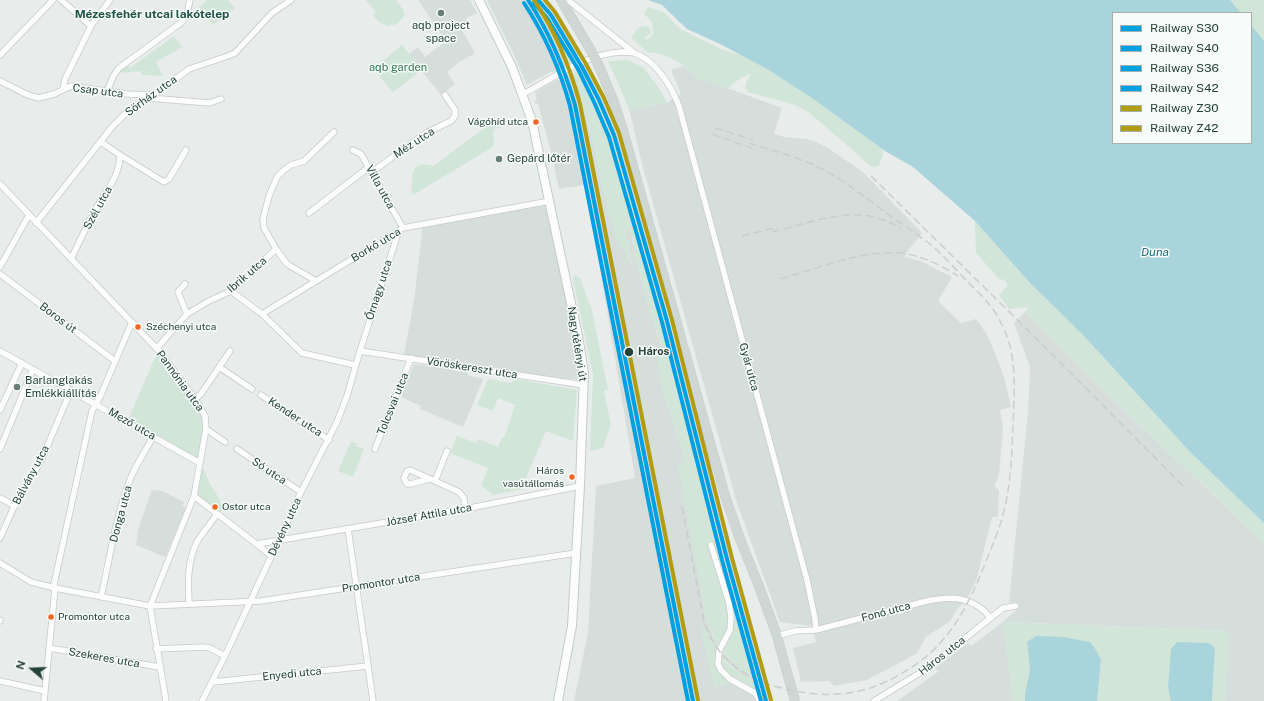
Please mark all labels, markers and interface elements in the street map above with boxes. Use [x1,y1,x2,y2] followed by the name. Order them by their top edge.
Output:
[75,7,229,21] district label: Mézesfehér utcai lakótelep
[436,8,446,18] marker: aqb project space
[1112,12,1252,144] legend
[412,19,470,45] place label: aqb project space
[1150,21,1219,35] text: Railway S30
[1150,41,1219,55] text: Railway S40
[369,61,427,75] park label: aqb garden
[1150,61,1219,75] text: Railway S36
[123,73,179,119] street label: Sörház utca
[72,81,124,101] street label: Csap utca
[1150,81,1219,95] text: Railway S42
[1150,101,1219,115] text: Railway Z30
[467,116,528,128] place label: Vágóhíd utca
[531,117,541,127] marker: Vágóhíd utca
[1150,121,1218,135] text: Railway Z42
[391,125,437,161] street label: Méz utca
[507,152,571,166] place label: Gepárd lőtér
[494,154,504,164] marker: Gepárd lőtér
[363,163,397,211] street label: Villa utca
[81,184,115,232] street label: Szél utca
[349,225,403,265] street label: Borkő utca
[1141,245,1169,259] water label: Duna
[225,254,269,296] street label: Ibrik utca
[363,258,395,322] street label: Őrnagy utca
[37,300,79,336] street label: Boros út
[565,306,589,382] street label: Nagytétényi út
[146,321,216,333] place label: Széchenyi utca
[133,322,143,332] marker: Széchenyi utca
[736,341,762,393] street label: Gyár utca
[638,345,669,359] place label: Háros
[623,346,635,358] marker: Háros
[153,348,207,414] street label: Pannónia utca
[426,354,518,382] street label: Vöröskereszt utca
[375,371,411,437] street label: Tolcsvai utca
[25,374,97,400] place label: Barlanglakás Emlékkiállítás
[12,382,22,392] marker: Barlanglakás Emlékkiállítás
[265,395,325,439] street label: Kender utca
[106,405,158,443] street label: Mező utca
[10,443,52,507] street label: Bálvány utca
[249,455,289,487] street label: Só utca
[503,465,564,488] place label: Háros vasútállomás
[567,472,577,482] marker: Háros vasútállomás
[107,484,135,544] street label: Donga utca
[266,496,304,558] street label: Dévény utca
[222,501,270,513] place label: Ostor utca
[385,501,473,529] street label: József Attila utca
[210,502,220,512] marker: Ostor utca
[341,570,421,596] street label: Promontor utca
[860,599,912,625] street label: Fonó utca
[58,611,130,623] place label: Promontor utca
[46,612,56,622] marker: Promontor utca
[916,634,968,678] street label: Háros utca
[67,645,141,671] street label: Szekeres utca
[12,649,52,689] north arrow
[14,659,28,671] text: N
[262,664,322,684] street label: Enyedi utca

